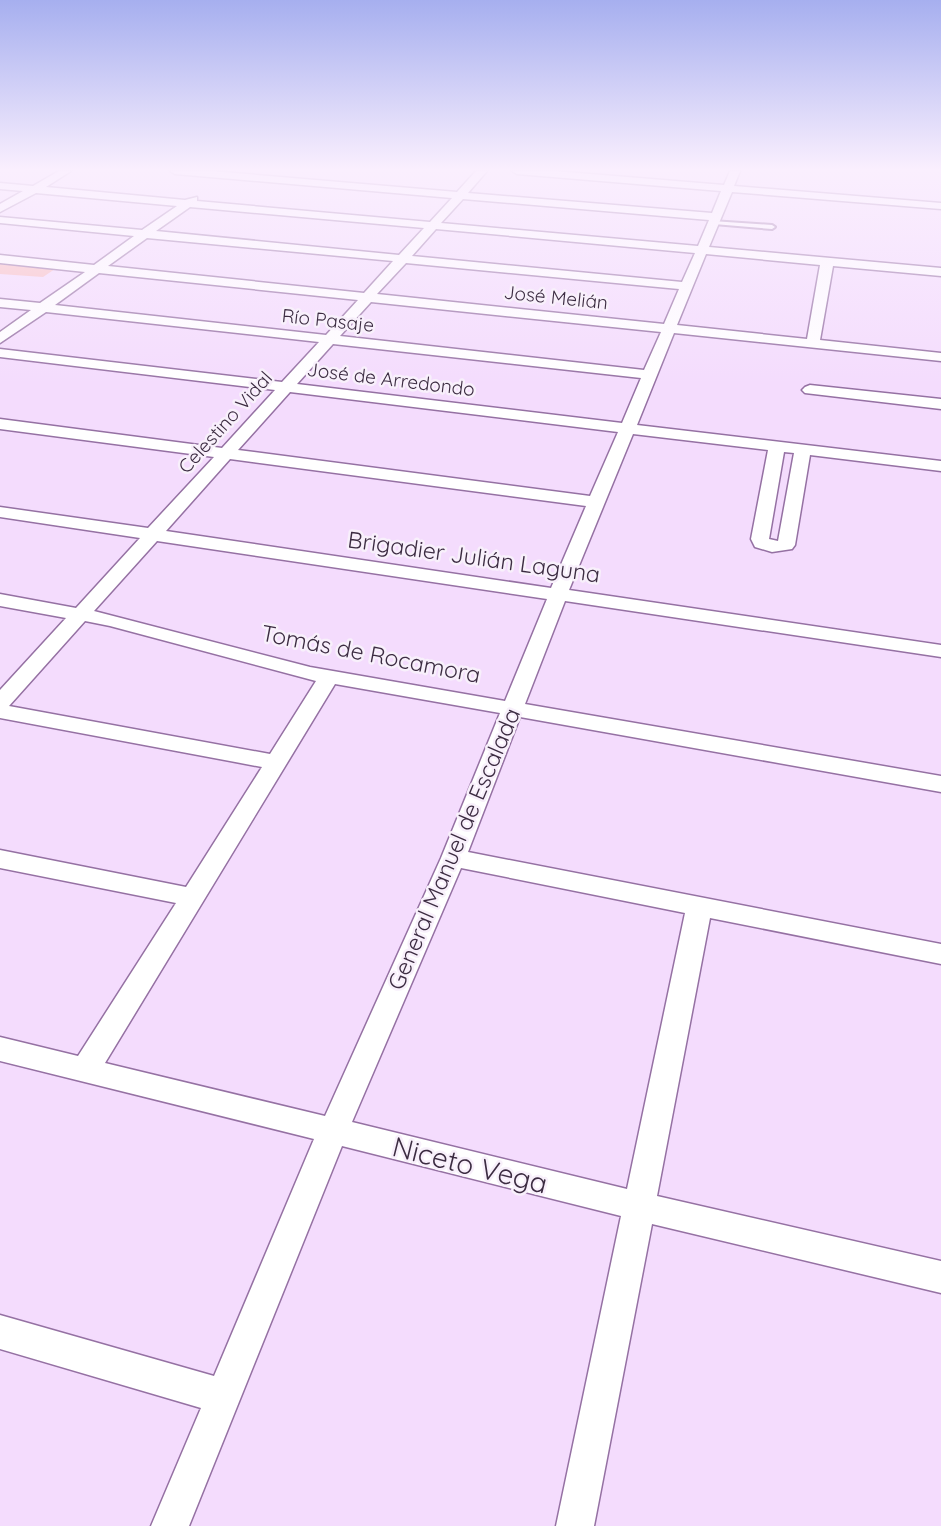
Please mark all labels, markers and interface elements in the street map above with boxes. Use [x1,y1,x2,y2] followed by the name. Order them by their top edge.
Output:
[503,280,609,314] street label: José Melián
[281,303,375,337] street label: Río Pasaje
[306,357,476,401] street label: José de Arredondo
[173,366,277,478] street label: Celestino Vidal
[346,524,602,589] street label: Brigadier Julián Laguna
[259,618,483,689] street label: Tomás de Rocamora
[381,704,526,994] street label: General Manuel de Escalada
[389,1128,551,1201] street label: Niceto Vega

